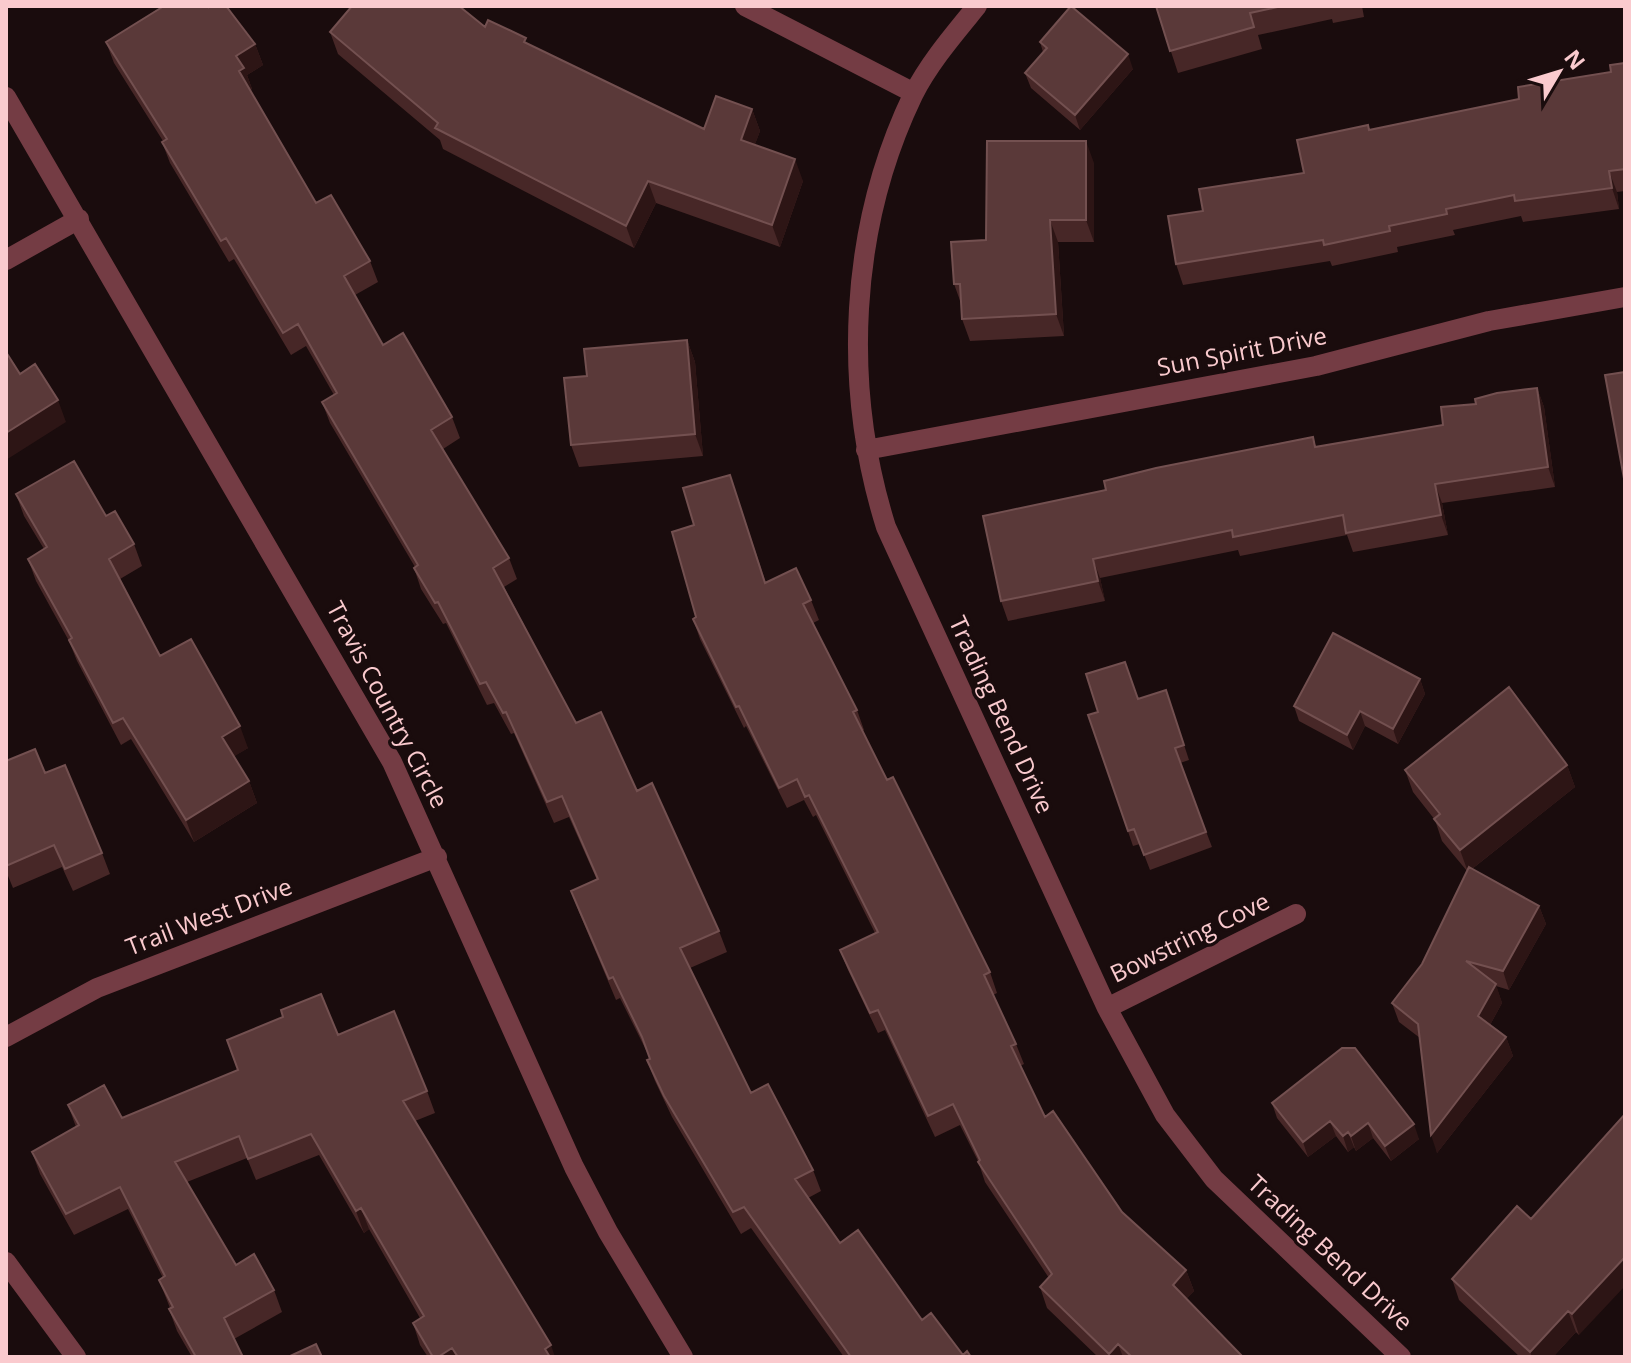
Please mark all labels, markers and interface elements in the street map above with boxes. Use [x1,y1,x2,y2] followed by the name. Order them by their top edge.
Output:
[1519,32,1599,112] north arrow
[1558,43,1593,75] text: N
[1154,318,1329,383] street label: Sun Spirit Drive
[320,595,457,813] street label: Travis Country Circle
[942,610,1063,819] street label: Trading Bend Drive
[121,869,296,962] street label: Trail West Drive
[1104,884,1275,989] street label: Bowstring Cove
[1241,1167,1421,1337] street label: Trading Bend Drive

